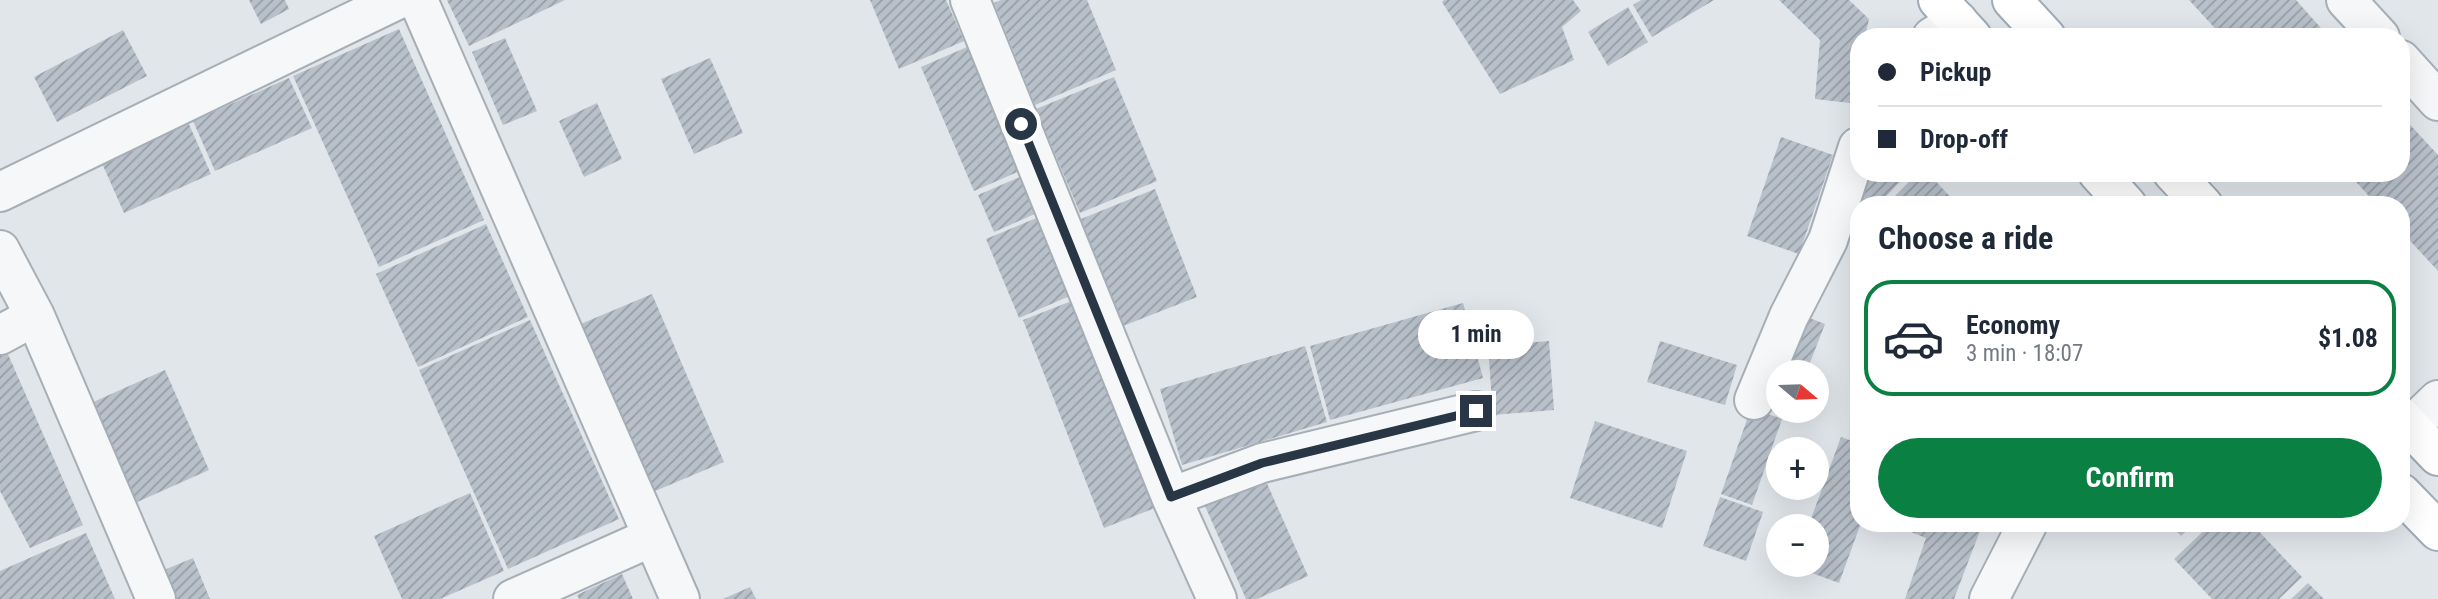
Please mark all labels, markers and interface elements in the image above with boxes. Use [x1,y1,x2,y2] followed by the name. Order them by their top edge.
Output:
[1920,57,1991,87] text: Pickup
[1005,108,1037,140] route start
[1920,124,2008,154] text: Drop-off
[1878,219,2053,257] text: Choose a ride
[1882,307,1945,370] icon: car
[1418,310,1534,358] callout: 1 min
[1966,310,2060,340] text: Economy
[1450,321,1502,348] text: 1 min
[2318,323,2378,353] text: $1.08
[1966,340,2083,367] text: 3 min · 18:07
[1766,360,1829,424] north arrow
[1766,360,1829,577] map controls
[1460,395,1492,427] route end
[1766,437,1829,500] button: +
[1878,438,2382,518] button: Confirm
[1766,514,1829,577] button: −

